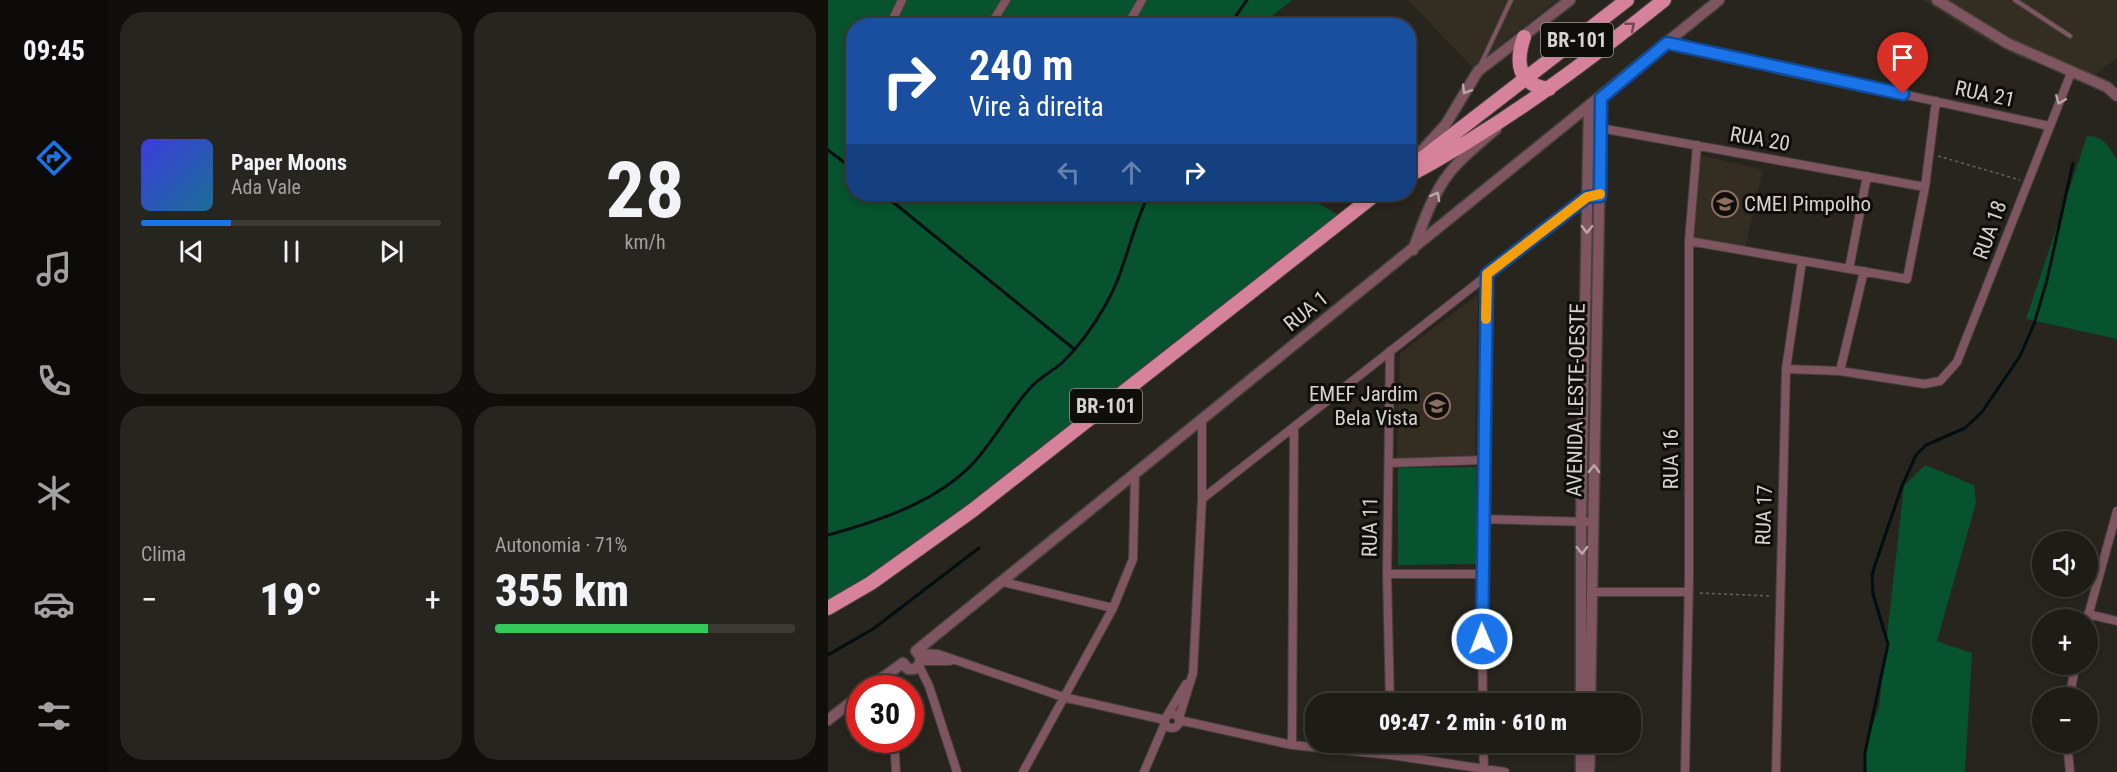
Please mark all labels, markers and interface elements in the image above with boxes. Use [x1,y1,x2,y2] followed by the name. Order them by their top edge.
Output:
[1541,23,1613,57] road number: BR-101
[1624,23,1635,34] one-way arrow
[1877,32,1928,94] pin
[23,35,85,67] text: 09:45
[969,41,1074,90] text: 240 m
[1886,41,1919,74] icon: arrive
[870,42,948,120] icon: right
[1953,76,2017,112] street label: RUA 21
[1462,84,1474,94] one-way arrow
[969,91,1104,123] text: Vire à direita
[2055,93,2067,104] one-way arrow
[1728,122,1792,156] street label: RUA 20
[33,137,75,179] icon: directions
[606,145,684,236] text: 28
[231,150,347,175] text: Paper Moons
[1052,156,1085,189] icon: left
[1115,156,1148,189] icon: ahead
[1178,156,1211,189] icon: right
[231,175,301,199] text: Ada Vale
[1710,189,1740,219] school or university icon: CMEI Pimpolho
[1429,192,1440,202] one-way arrow
[1744,192,1871,216] place label: CMEI Pimpolho
[1968,198,2012,262] street label: RUA 18
[1580,225,1593,234] one-way arrow
[624,230,666,254] text: km/h
[175,235,208,268] icon: previous
[275,235,308,268] icon: pause
[375,235,408,268] icon: next
[33,248,75,290] icon: music
[1279,286,1333,336] street label: RUA 1
[1562,303,1590,497] street label: AVENIDA LESTE-OESTE
[33,360,75,402] icon: phone
[1309,382,1418,430] place label: EMEF Jardim Bela Vista
[1070,389,1142,423] road number: BR-101
[1422,391,1452,421] school or university icon: EMEF Jardim Bela Vista
[1659,429,1683,489] street label: RUA 16
[1588,465,1600,474] one-way arrow
[33,472,75,514] icon: climate
[1751,484,1777,546] street label: RUA 17
[1357,497,1383,557] street label: RUA 11
[2032,531,2098,753] map controls
[2032,531,2098,597] button: sound
[495,533,627,557] text: Autonomia · 71%
[141,542,186,566] text: Clima
[1575,546,1588,555] one-way arrow
[495,564,629,617] text: 355 km
[259,573,323,626] text: 19°
[141,580,158,619] text: −
[425,580,441,619] text: +
[33,583,75,625] icon: car
[1450,607,1514,671] position arrow
[2032,609,2098,675] button: +
[846,675,924,753] speed limit sign: 30
[2032,687,2098,753] button: −
[33,695,75,737] icon: filters
[1379,710,1567,735] text: 09:47 · 2 min · 610 m

